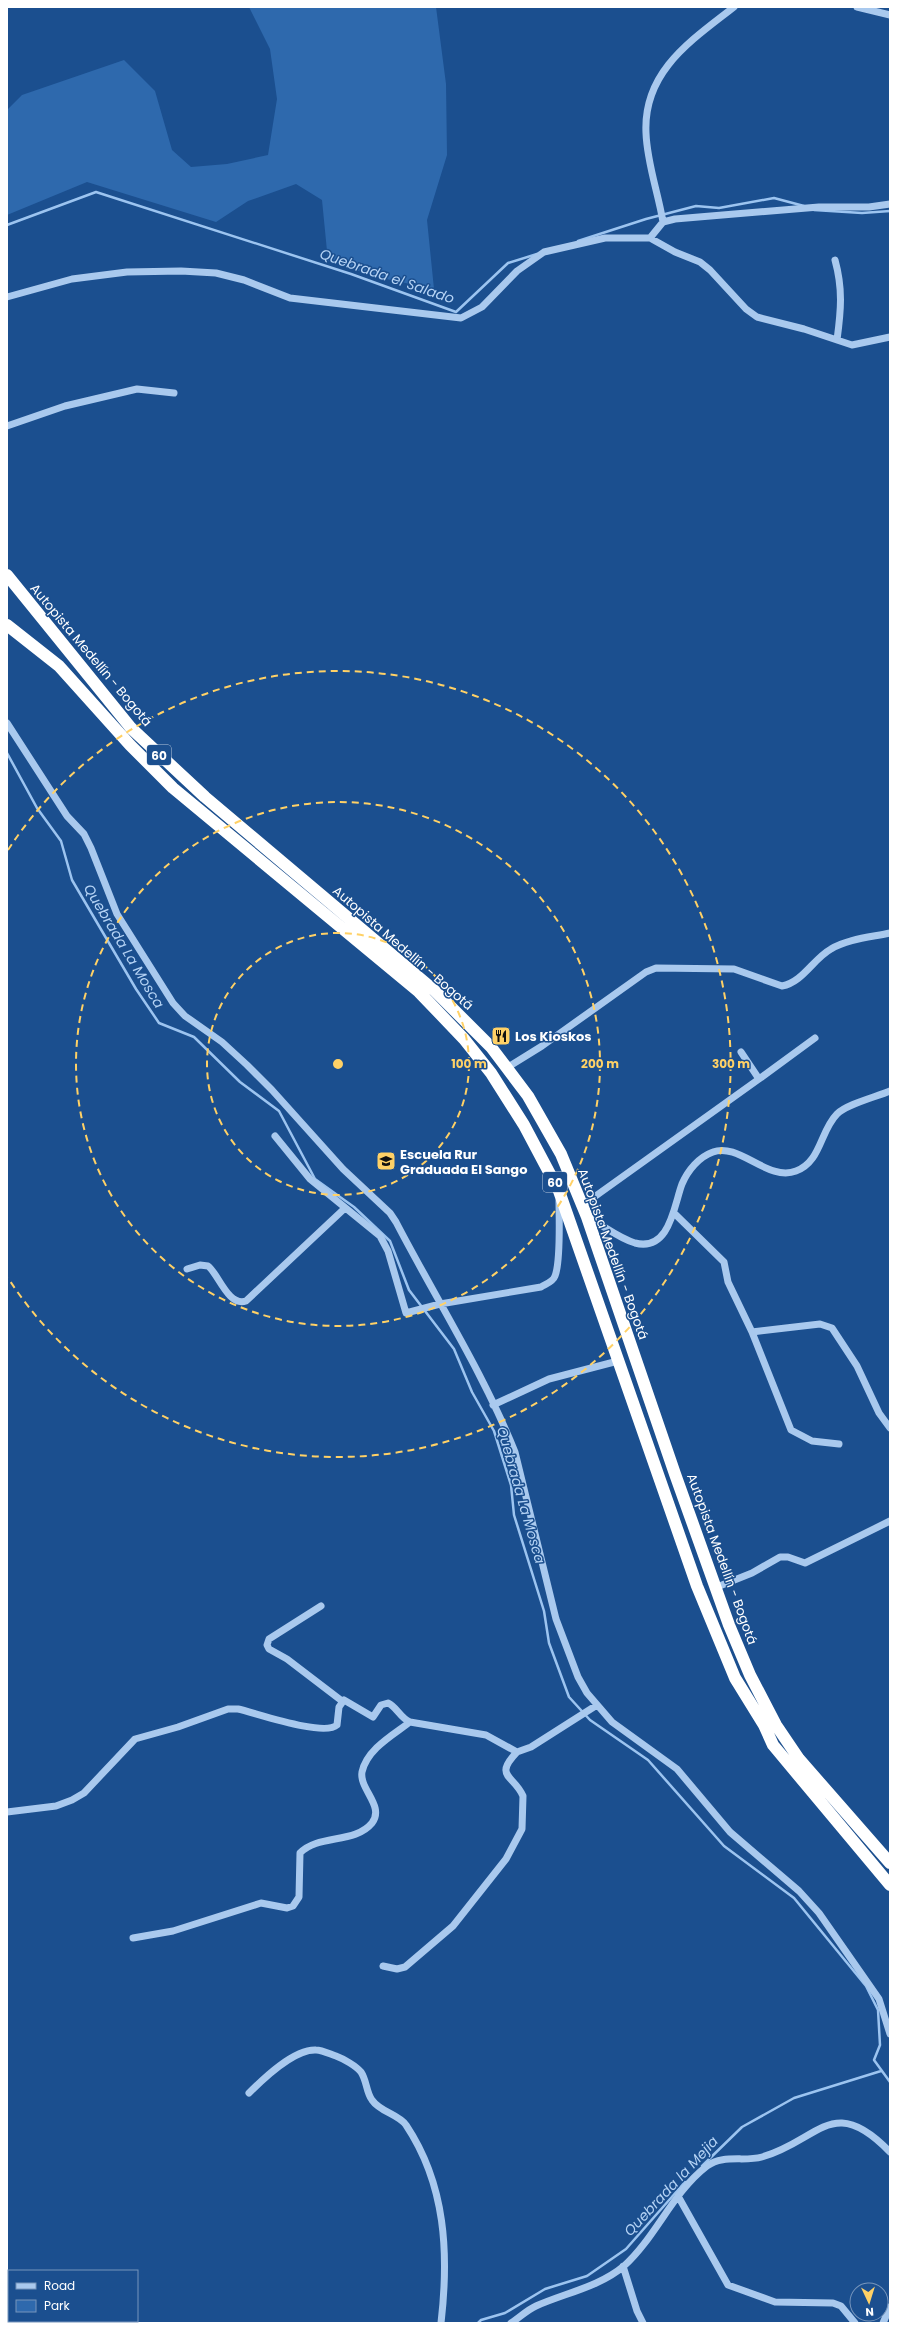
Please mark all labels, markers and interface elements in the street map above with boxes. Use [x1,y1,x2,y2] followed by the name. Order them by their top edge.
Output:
[317,244,457,308] water label: Quebrada el Salado
[26,580,156,730] street label: Autopista Medellín - Bogotá
[147,745,171,765] road number: 60
[79,880,169,1012] water label: Quebrada La Mosca
[328,881,478,1015] street label: Autopista Medellín - Bogotá
[490,1025,512,1047] restaurant icon: Los Kioskos
[515,1027,592,1046] place label: Los Kioskos
[451,1055,487,1072] text: 100 m
[581,1055,619,1072] text: 200 m
[712,1055,750,1072] text: 300 m
[331,1057,345,1071] centre of rings
[400,1145,527,1179] place label: Escuela Rur Graduada El Sango
[375,1150,397,1172] school or university icon: Escuela Rur Graduada El Sango
[573,1166,653,1342] street label: Autopista Medellín - Bogotá
[543,1172,567,1192] road number: 60
[492,1424,550,1566] water label: Quebrada La Mosca
[682,1471,762,1647] street label: Autopista Medellín - Bogotá
[619,2131,723,2240] water label: Quebrada la Mejia
[8,2270,138,2322] legend
[44,2277,75,2294] text: Road
[849,2282,889,2322] north arrow
[44,2297,71,2314] text: Park
[865,2304,874,2320] text: N

